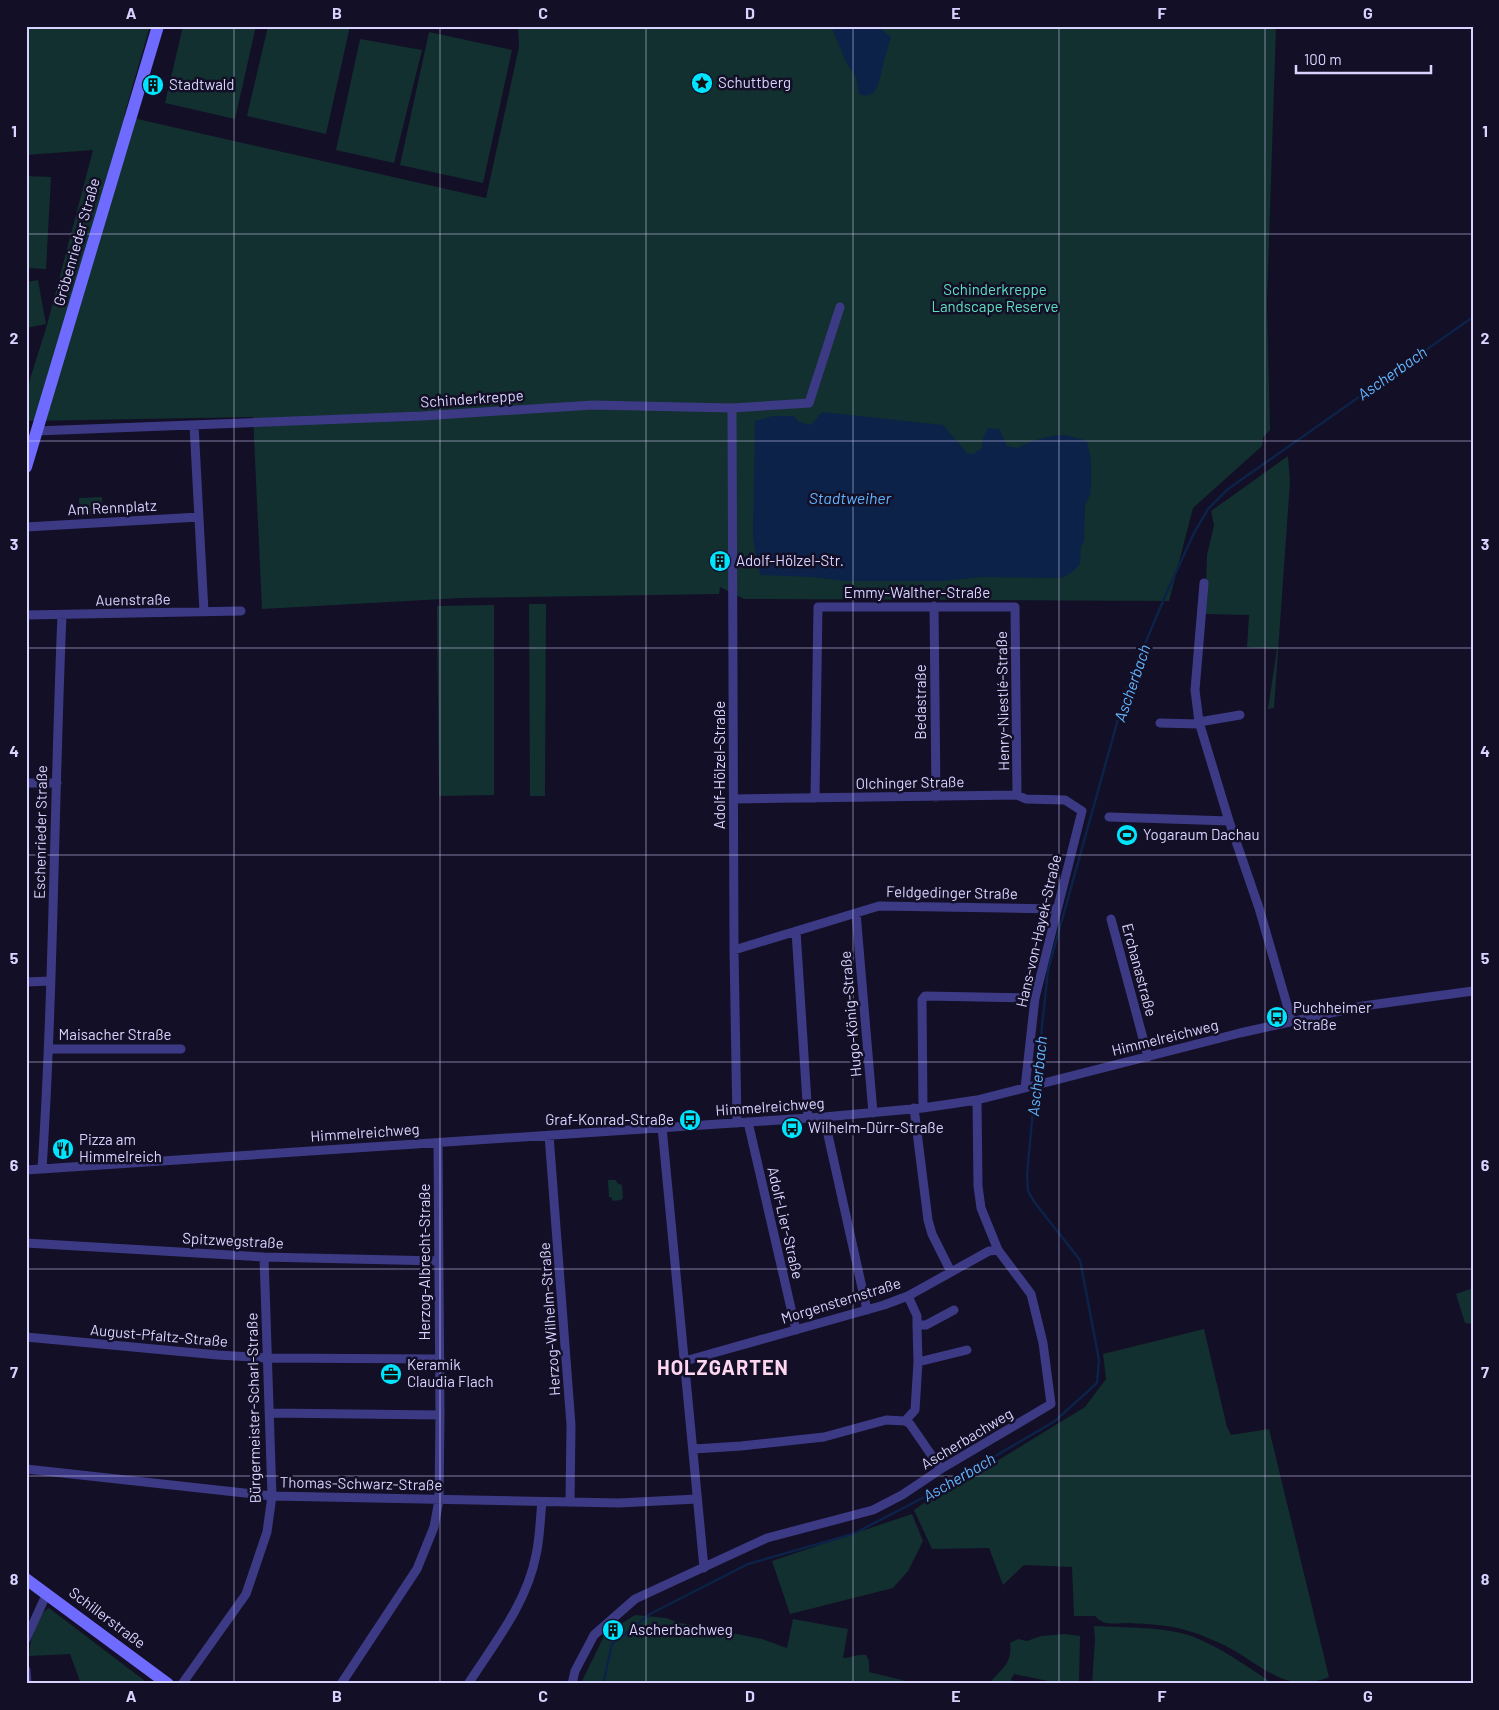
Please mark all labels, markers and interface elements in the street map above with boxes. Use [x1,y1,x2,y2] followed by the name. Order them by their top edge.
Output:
[126,3,137,22] text: A
[332,3,342,22] text: B
[538,3,548,22] text: C
[745,3,755,22] text: D
[951,3,961,22] text: E
[1158,3,1167,22] text: F
[1363,3,1373,22] text: G
[1296,42,1432,74] scale bar
[1304,50,1342,68] text: 100 m
[690,71,714,95] place icon: Schuttberg
[141,73,165,97] building icon: Stadtwald
[718,73,791,91] place label: Schuttberg
[169,75,235,93] place label: Stadtwald
[11,121,17,140] text: 1
[1482,121,1488,140] text: 1
[49,176,103,308] street label: Gröbenrieder Straße
[931,280,1059,315] park label: Schinderkreppe Landscape Reserve
[10,328,19,347] text: 2
[1481,328,1490,347] text: 2
[1353,342,1430,403] water label: Ascherbach
[420,385,524,411] street label: Schinderkreppe
[809,488,893,507] water label: Stadtweiher
[67,496,157,518] street label: Am Rennplatz
[10,534,18,553] text: 3
[1481,534,1489,553] text: 3
[708,549,732,573] building icon: Adolf-Hölzel-Str.
[736,551,844,569] place label: Adolf-Hölzel-Str.
[844,583,990,601] street label: Emmy-Walther-Straße
[95,589,171,609] street label: Auenstraße
[992,631,1012,771] street label: Henry-Niestlé-Straße
[1109,642,1154,724] water label: Ascherbach
[911,664,929,740] street label: Bedastraße
[710,701,728,829] street label: Adolf-Hölzel-Straße
[9,741,19,760] text: 4
[1480,741,1490,760] text: 4
[30,765,50,899] street label: Eschenrieder Straße
[855,772,964,792] street label: Olchinger Straße
[1115,823,1139,847] sports icon: Yogaraum Dachau
[1143,825,1259,843] place label: Yogaraum Dachau
[1012,853,1064,1009] street label: Hans-von-Hayek-Straße
[886,882,1018,902] street label: Feldgedinger Straße
[1119,921,1161,1018] street label: Erchanastraße
[10,948,19,967] text: 5
[1481,948,1490,967] text: 5
[836,950,864,1078] street label: Hugo-König-Straße
[1293,998,1372,1033] place label: Puchheimer Straße
[1265,1005,1289,1029] bus stop icon: Puchheimer Straße
[1110,1015,1220,1059] street label: Himmelreichweg
[59,1025,172,1043] street label: Maisacher Straße
[1023,1035,1050,1117] water label: Ascherbach
[715,1093,825,1119] street label: Himmelreichweg
[678,1108,702,1132] bus stop icon: Graf-Konrad-Straße
[545,1110,674,1128] place label: Graf-Konrad-Straße
[780,1116,804,1140] bus stop icon: Wilhelm-Dürr-Straße
[808,1118,944,1136] place label: Wilhelm-Dürr-Straße
[310,1119,420,1145] street label: Himmelreichweg
[79,1130,162,1165] place label: Pizza am Himmelreich
[51,1137,75,1161] restaurant icon: Pizza am Himmelreich
[10,1155,19,1174] text: 6
[1481,1155,1490,1174] text: 6
[764,1165,808,1281] street label: Adolf-Lier-Straße
[415,1184,433,1340] street label: Herzog-Albrecht-Straße
[182,1228,284,1252] street label: Spitzwegstraße
[535,1242,563,1396] street label: Herzog-Wilhelm-Straße
[779,1273,903,1327] street label: Morgensternstraße
[242,1313,264,1504] street label: Bürgermeister-Scharl-Straße
[89,1320,229,1350] street label: August-Pfaltz-Straße
[407,1355,493,1390] place label: Keramik Claudia Flach
[657,1355,789,1379] district label: HOLZGARTEN
[10,1362,18,1381] text: 7
[379,1362,403,1386] office icon: Keramik Claudia Flach
[1481,1362,1489,1381] text: 7
[917,1404,1016,1473] street label: Ascherbachweg
[919,1448,998,1505] water label: Ascherbach
[280,1473,442,1493] street label: Thomas-Schwarz-Straße
[10,1569,19,1588] text: 8
[1481,1569,1490,1588] text: 8
[66,1583,149,1652] street label: Schillerstraße
[601,1618,625,1642] building icon: Ascherbachweg
[629,1620,733,1638] place label: Ascherbachweg
[126,1686,137,1705] text: A
[332,1686,342,1705] text: B
[538,1686,548,1705] text: C
[745,1686,755,1705] text: D
[951,1686,961,1705] text: E
[1158,1686,1167,1705] text: F
[1363,1686,1373,1705] text: G

